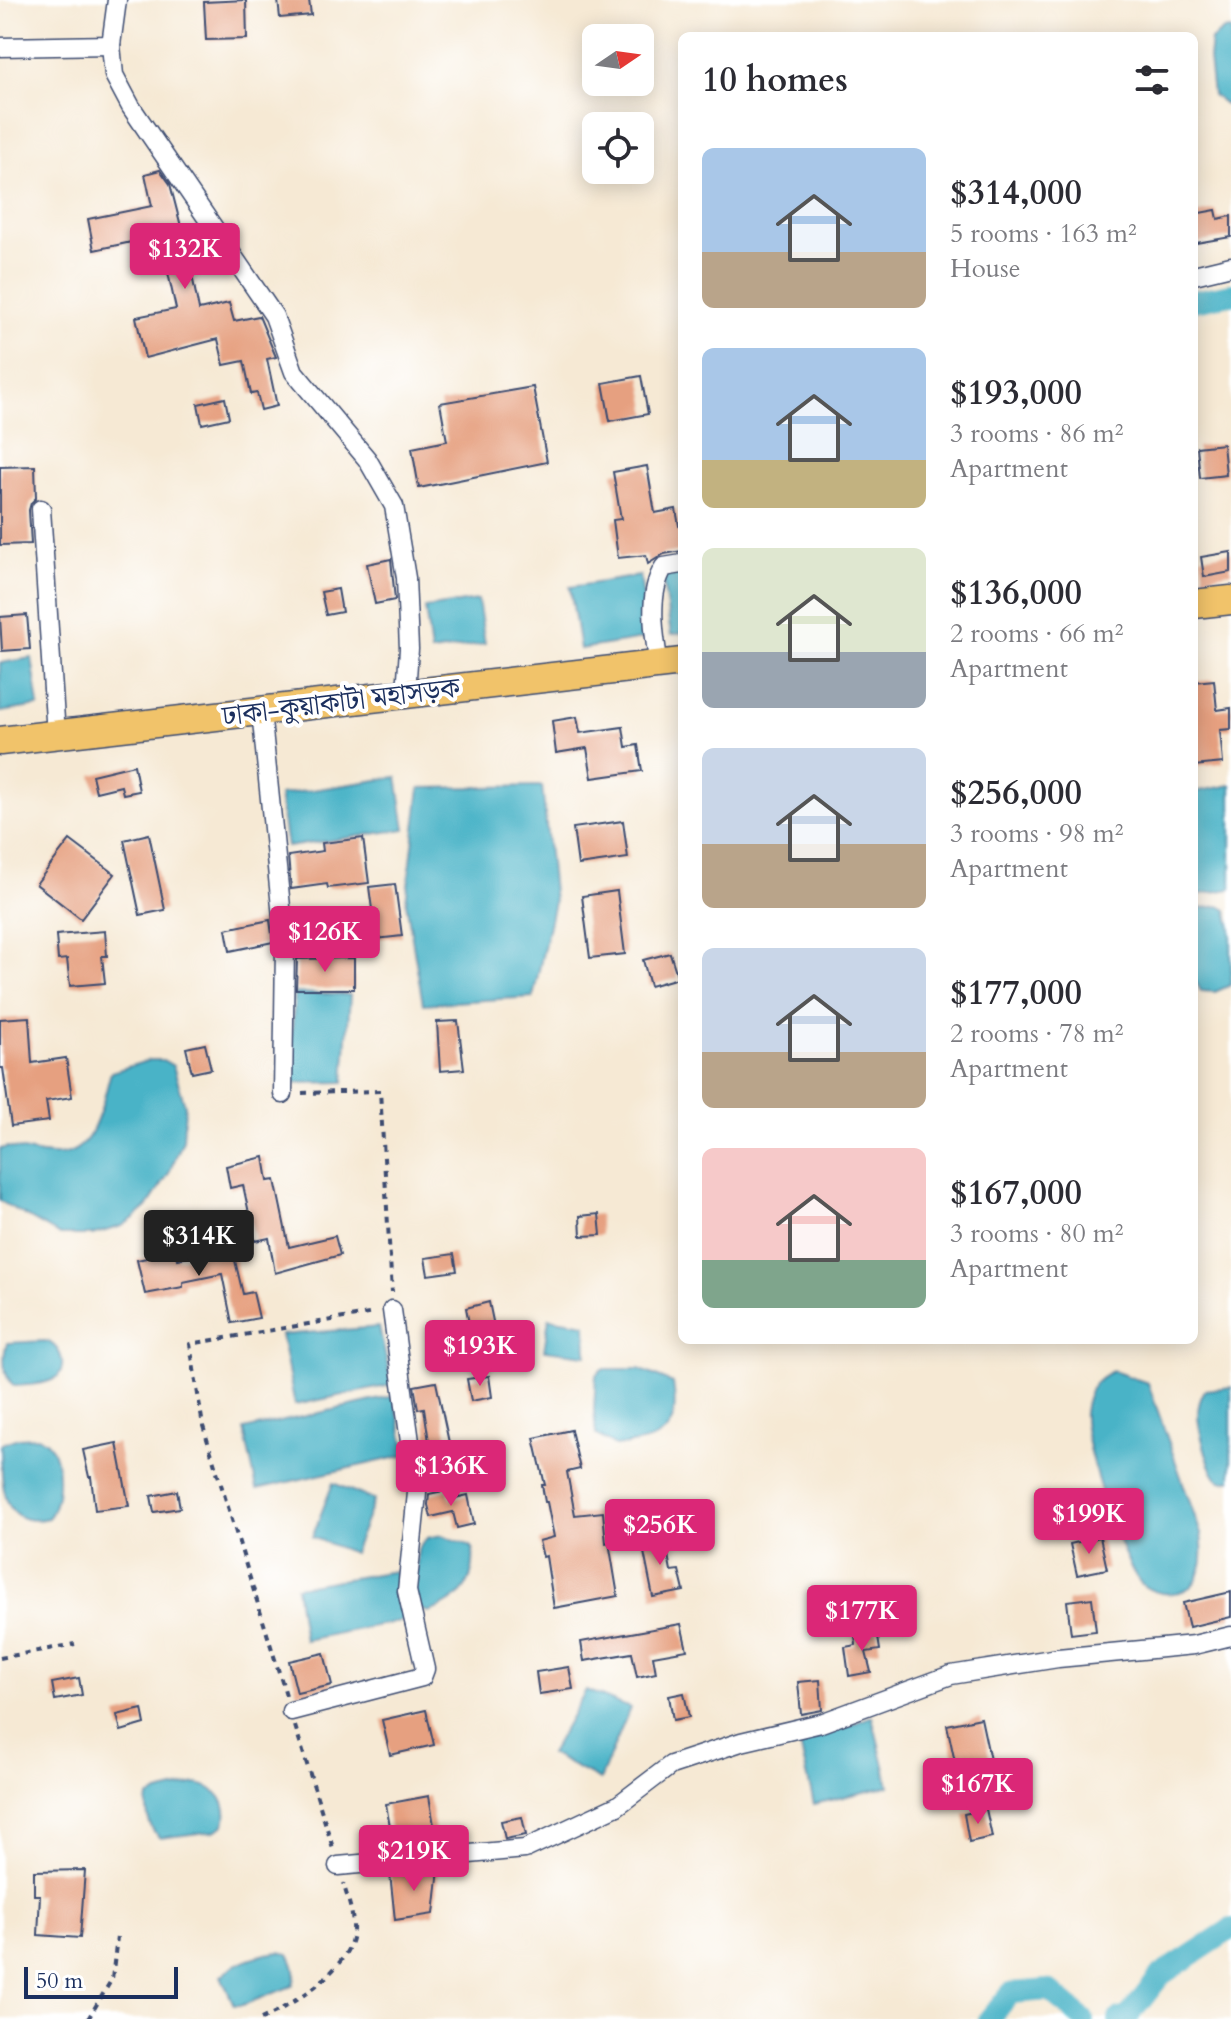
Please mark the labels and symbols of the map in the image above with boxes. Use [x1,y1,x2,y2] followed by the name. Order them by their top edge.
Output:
[582,24,654,96] north arrow
[129,223,241,291] pin: $132K
[219,668,463,736] street label: ঢাকা-কুয়াকাটা মহাসড়ক
[269,906,381,974] pin: $126K
[143,1210,255,1278] pin: $314K
[424,1320,536,1388] pin: $193K
[395,1440,507,1508] pin: $136K
[1033,1488,1145,1556] pin: $199K
[604,1499,716,1567] pin: $256K
[806,1585,918,1653] pin: $177K
[922,1758,1034,1826] pin: $167K
[358,1825,470,1893] pin: $219K
[24,1963,178,1999] scale bar

